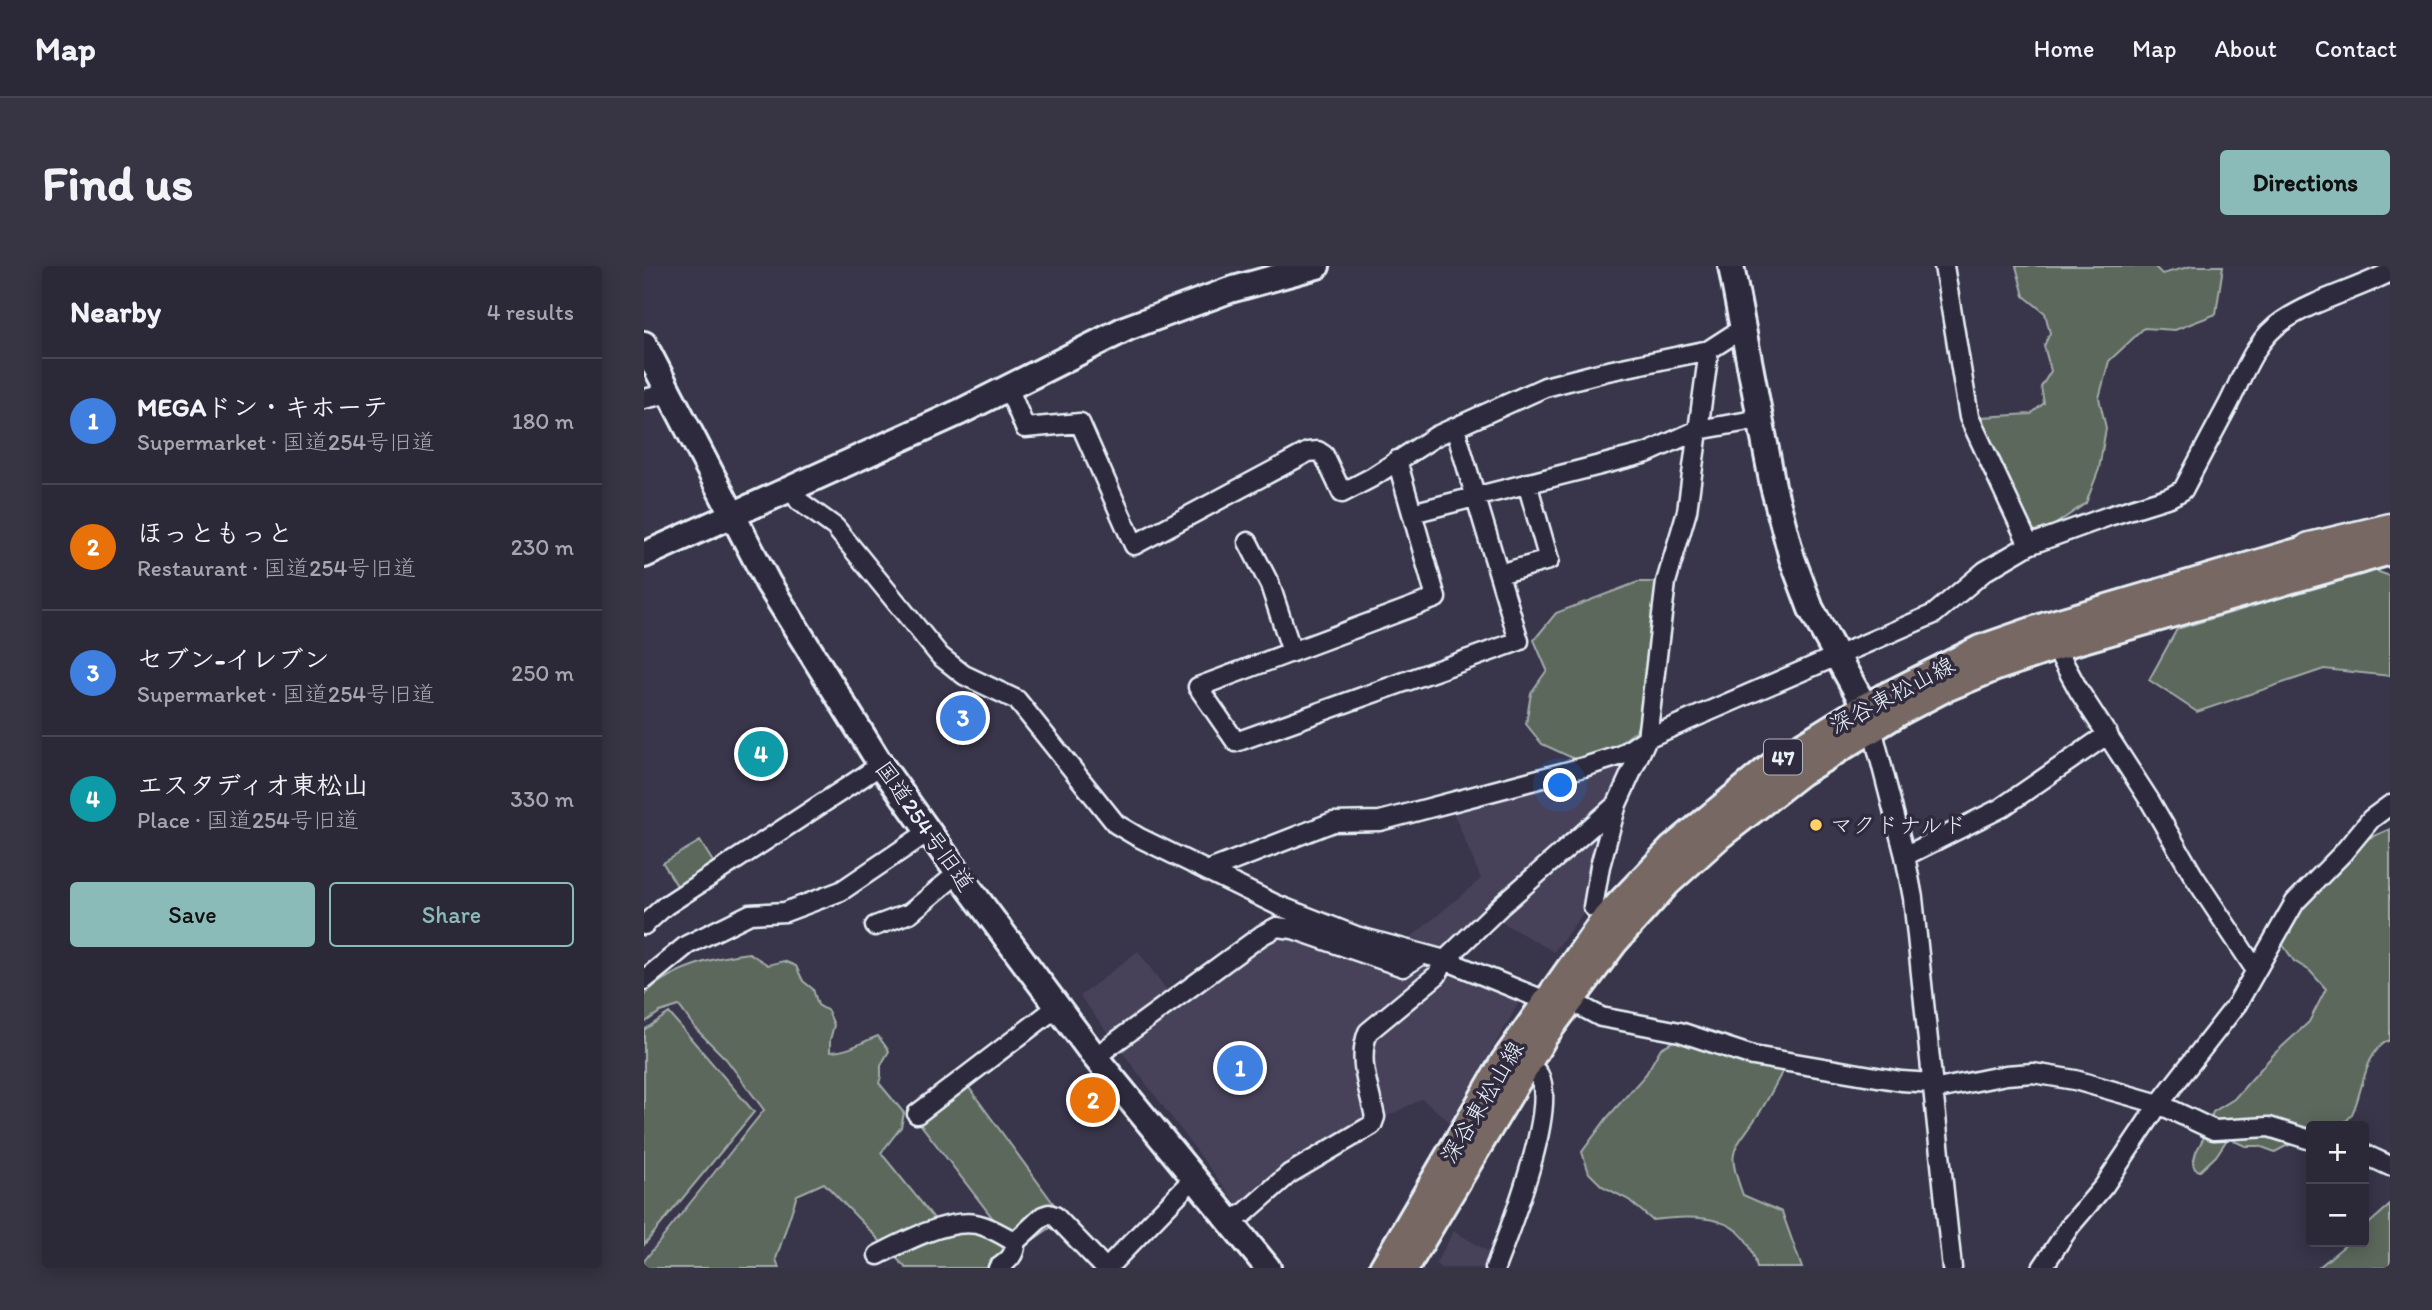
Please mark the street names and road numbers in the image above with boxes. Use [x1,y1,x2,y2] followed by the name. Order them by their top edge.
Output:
[1825,650,1959,740] street label: 深谷東松山線
[1764,740,1802,774] road number: 47
[870,755,980,897] street label: 国道254号旧道
[1434,1036,1530,1168] street label: 深谷東松山線

